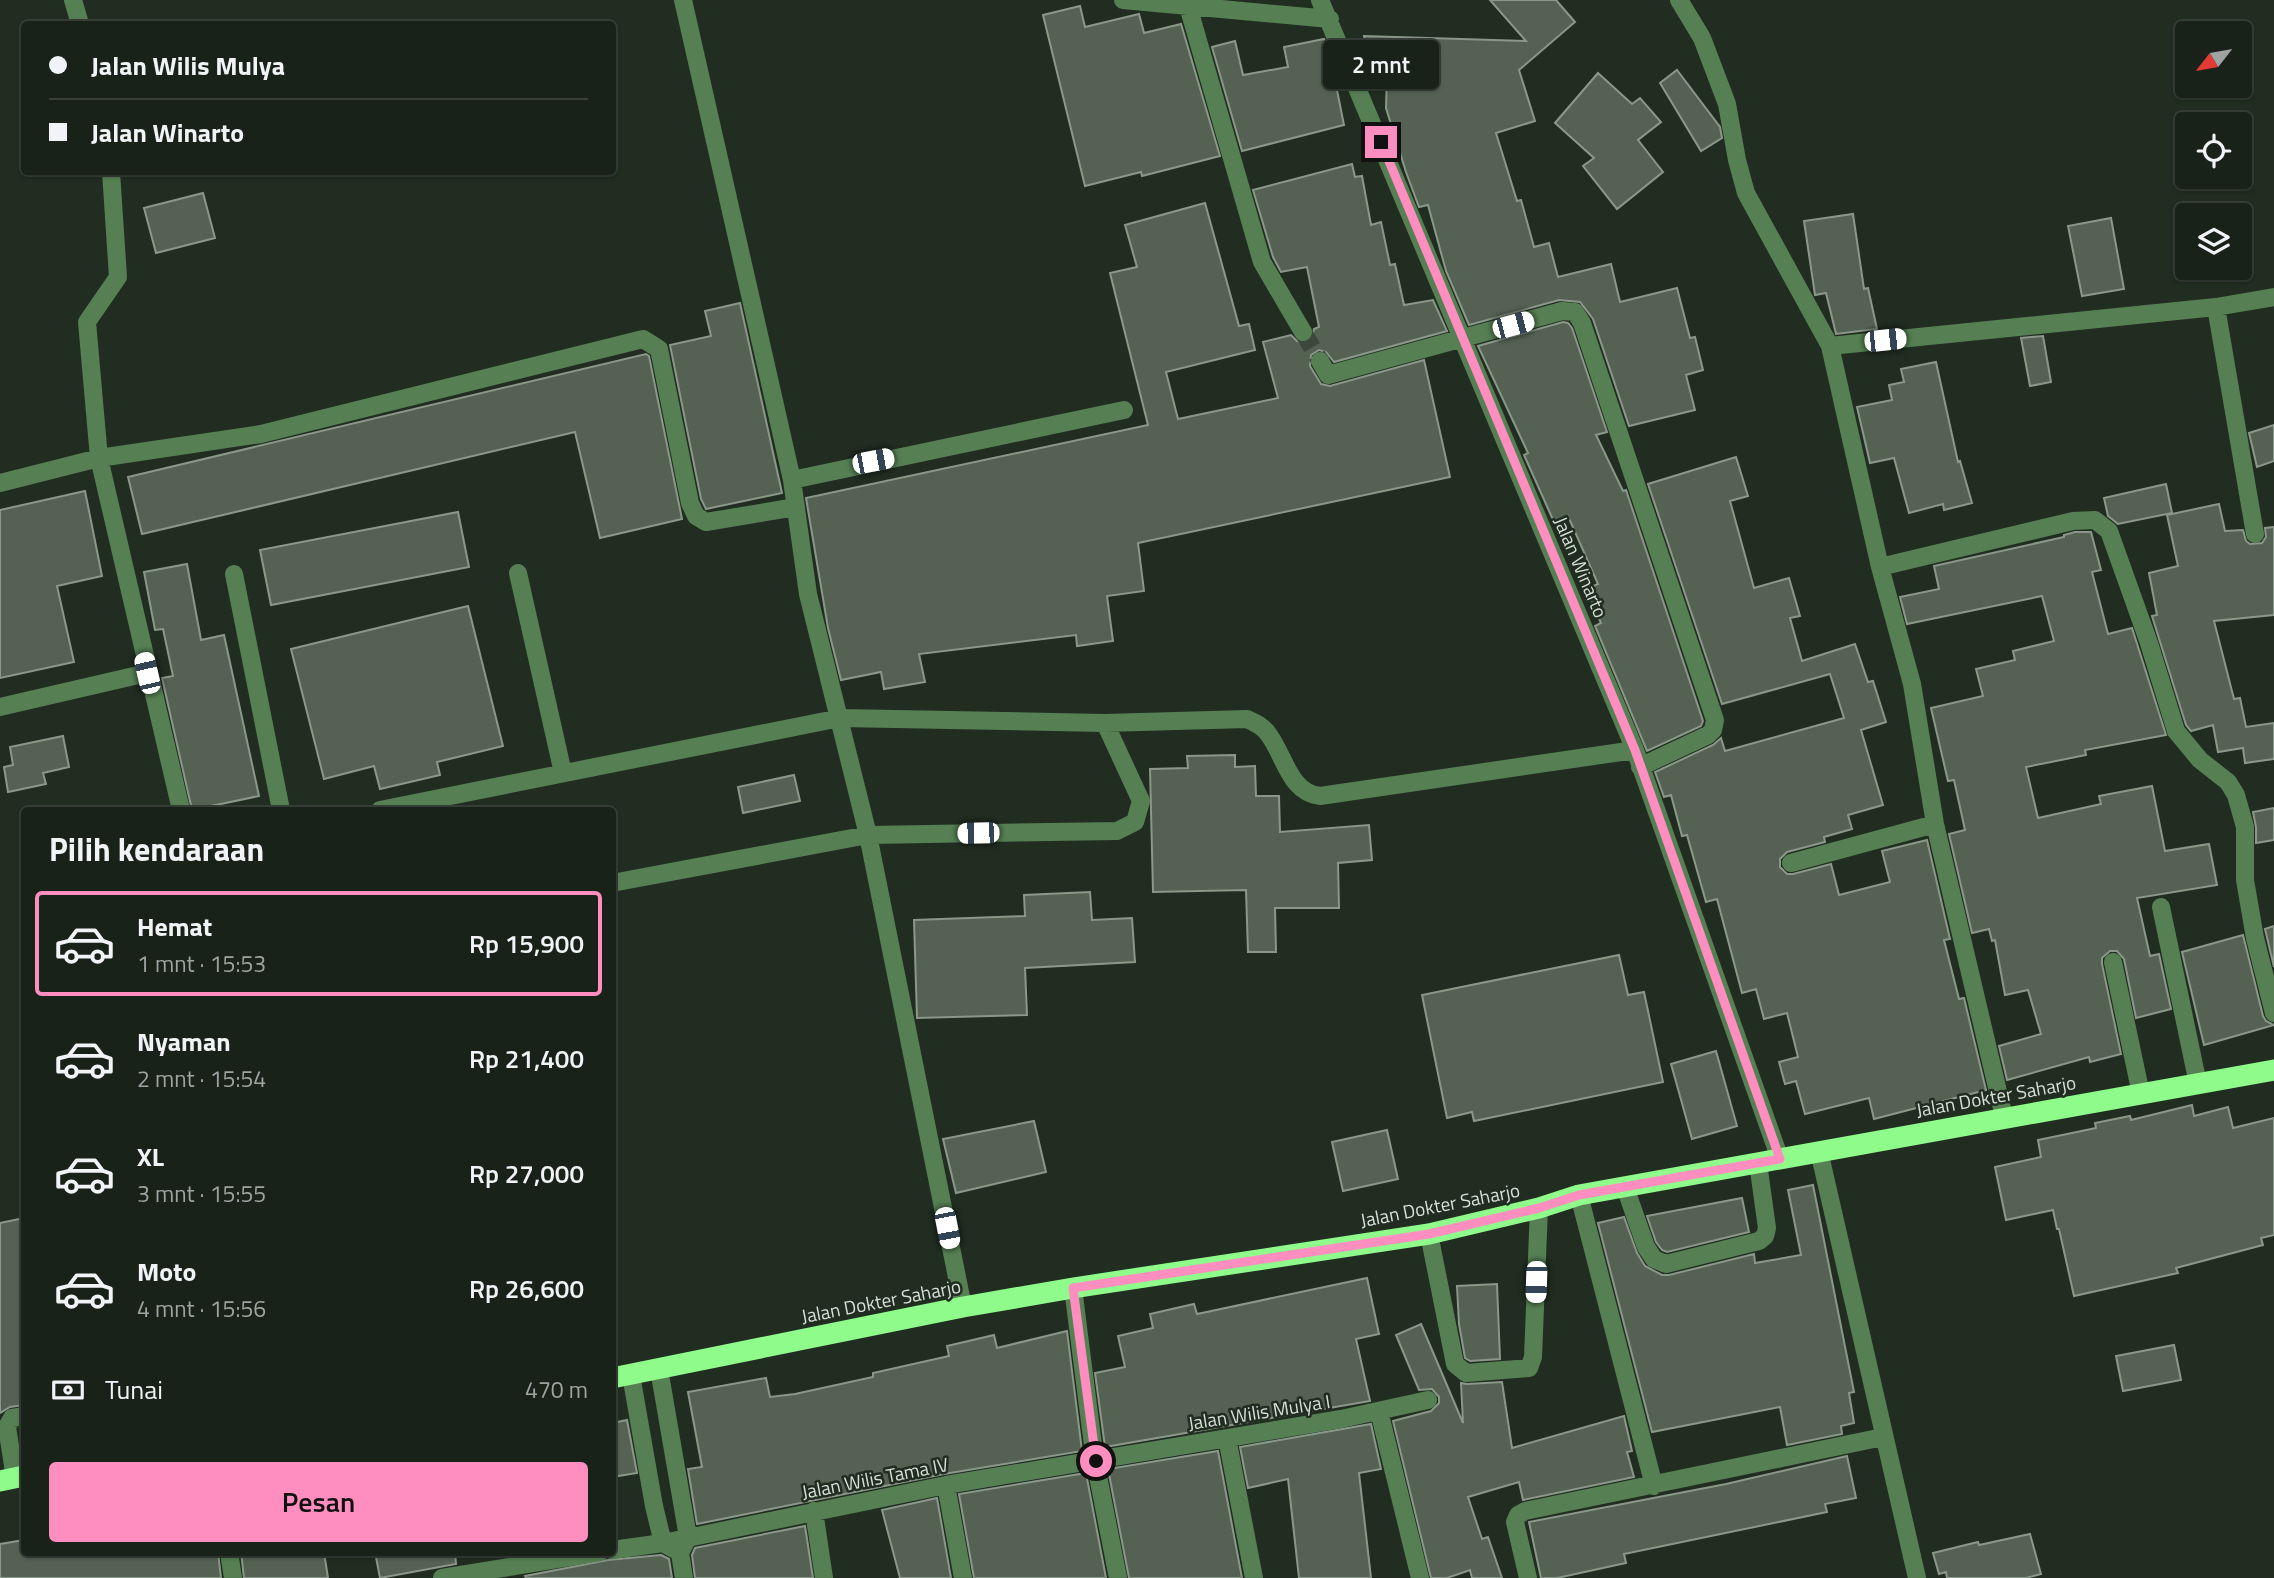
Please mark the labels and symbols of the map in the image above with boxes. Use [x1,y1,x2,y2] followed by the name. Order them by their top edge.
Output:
[2175,21,2252,98] north arrow
[1323,40,1439,90] callout: 2 mnt
[1365,126,1397,158] route end
[1490,309,1537,341] car
[1864,327,1907,353] car
[851,447,896,475] car
[1547,512,1616,622] street label: Jalan Winarto
[133,650,162,696] car
[957,822,1000,844] car
[1914,1067,2078,1124] street label: Jalan Dokter Saharjo
[1358,1175,1522,1234] street label: Jalan Dokter Saharjo
[933,1205,962,1251] car
[1525,1261,1548,1303] car
[799,1271,963,1330] street label: Jalan Dokter Saharjo
[1186,1386,1332,1437] street label: Jalan Wilis Mulya I
[1080,1445,1112,1477] route start
[799,1449,951,1506] street label: Jalan Wilis Tama IV

